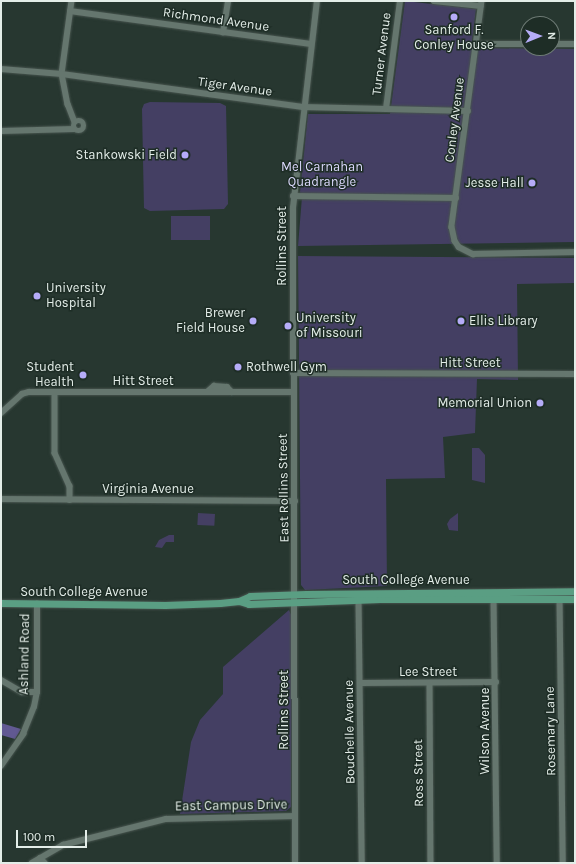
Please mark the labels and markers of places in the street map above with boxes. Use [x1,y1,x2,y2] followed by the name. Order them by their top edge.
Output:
[449,12,459,22] marker: Sanford F. Conley House
[414,23,494,54] place label: Sanford F. Conley House
[76,147,177,163] place label: Stankowski Field
[180,150,190,160] marker: Stankowski Field
[466,175,524,191] place label: Jesse Hall
[527,178,537,188] marker: Jesse Hall
[46,281,106,312] place label: University Hospital
[31,290,43,302] marker: University Hospital
[176,306,245,337] place label: Brewer Field House
[296,311,363,342] place label: University of Missouri
[469,313,538,329] place label: Ellis Library
[248,316,258,326] marker: Brewer Field House
[456,316,466,326] marker: Ellis Library
[283,321,293,331] marker: University of Missouri
[246,359,327,375] place label: Rothwell Gym
[26,360,74,391] place label: Student Health
[233,362,243,372] marker: Rothwell Gym
[77,369,89,381] marker: Student Health
[437,395,532,411] place label: Memorial Union
[535,398,545,408] marker: Memorial Union

